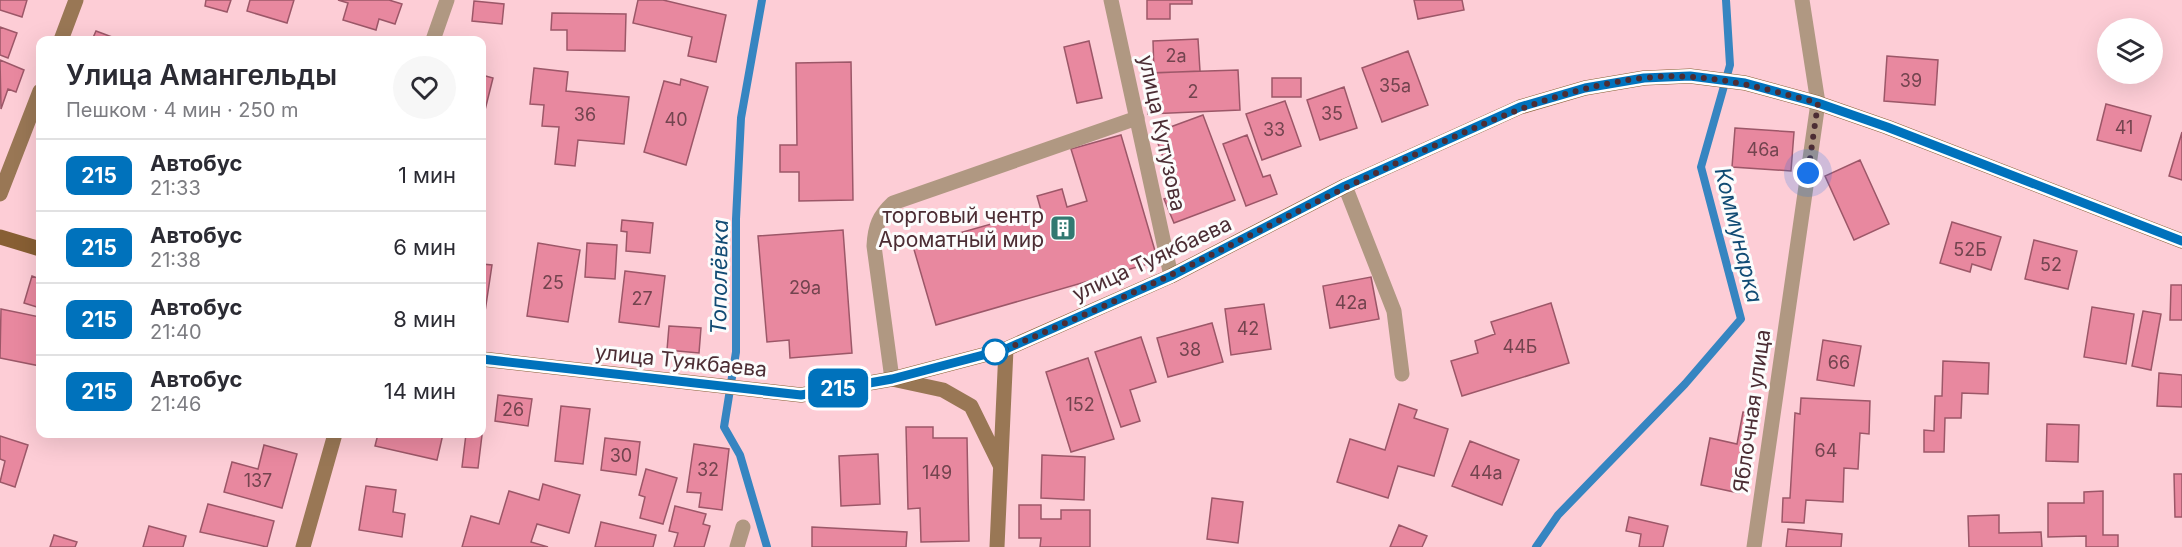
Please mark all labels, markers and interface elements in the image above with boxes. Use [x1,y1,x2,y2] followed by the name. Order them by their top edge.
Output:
[2097,18,2163,84] map controls
[2097,18,2163,84] button: layers
[1165,45,1187,66] house number: 2а
[1134,52,1191,213] street label: улица Кутузова
[393,56,456,119] button: heart
[66,58,337,92] text: Улица Амангельды
[1900,70,1922,91] house number: 39
[1379,75,1411,96] house number: 35а
[1188,81,1198,102] house number: 2
[66,98,299,122] text: Пешком · 4 мин · 250 m
[1321,103,1343,124] house number: 35
[574,104,596,125] house number: 36
[665,109,687,130] house number: 40
[2115,117,2133,138] house number: 41
[1263,119,1285,140] house number: 33
[1747,139,1779,160] house number: 46а
[150,150,243,176] text: Автобус
[1793,158,1823,188] your location
[398,162,456,188] text: 1 мин
[81,163,117,188] text: 215
[1710,165,1768,305] water label: Коммунарка
[150,176,201,200] text: 21:33
[878,203,1044,252] place label: торговый чентр Ароматный мир
[1068,211,1235,306] street label: улица Туякбаева
[1048,213,1078,243] building icon: торговый чентр Ароматный мир
[705,219,733,335] water label: Тополёвка
[150,222,243,248] text: Автобус
[393,234,456,260] text: 6 мин
[81,235,117,260] text: 215
[1953,239,1987,260] house number: 52Б
[150,248,201,272] text: 21:38
[2040,254,2062,275] house number: 52
[542,272,564,293] house number: 25
[789,277,821,298] house number: 29а
[631,288,653,309] house number: 27
[1335,292,1367,313] house number: 42а
[150,294,243,320] text: Автобус
[393,306,456,332] text: 8 мин
[81,307,117,332] text: 215
[1237,318,1259,339] house number: 42
[150,320,202,344] text: 21:40
[1728,328,1775,494] street label: Яблочная улица
[1503,336,1537,357] house number: 44Б
[594,339,768,382] street label: улица Туякбаева
[982,339,1008,365] unlabelled marker
[1179,339,1201,360] house number: 38
[1828,352,1850,373] house number: 66
[150,366,243,392] text: Автобус
[804,368,872,408] line badge: 215
[820,376,856,401] text: 215
[384,378,456,404] text: 14 мин
[81,379,117,404] text: 215
[150,392,201,416] text: 21:46
[1065,394,1095,415] house number: 152
[502,399,524,420] house number: 26
[1815,440,1837,461] house number: 64
[610,445,632,466] house number: 30
[697,459,719,480] house number: 32
[922,462,952,483] house number: 149
[1469,462,1503,483] house number: 44а
[244,470,272,491] house number: 137

